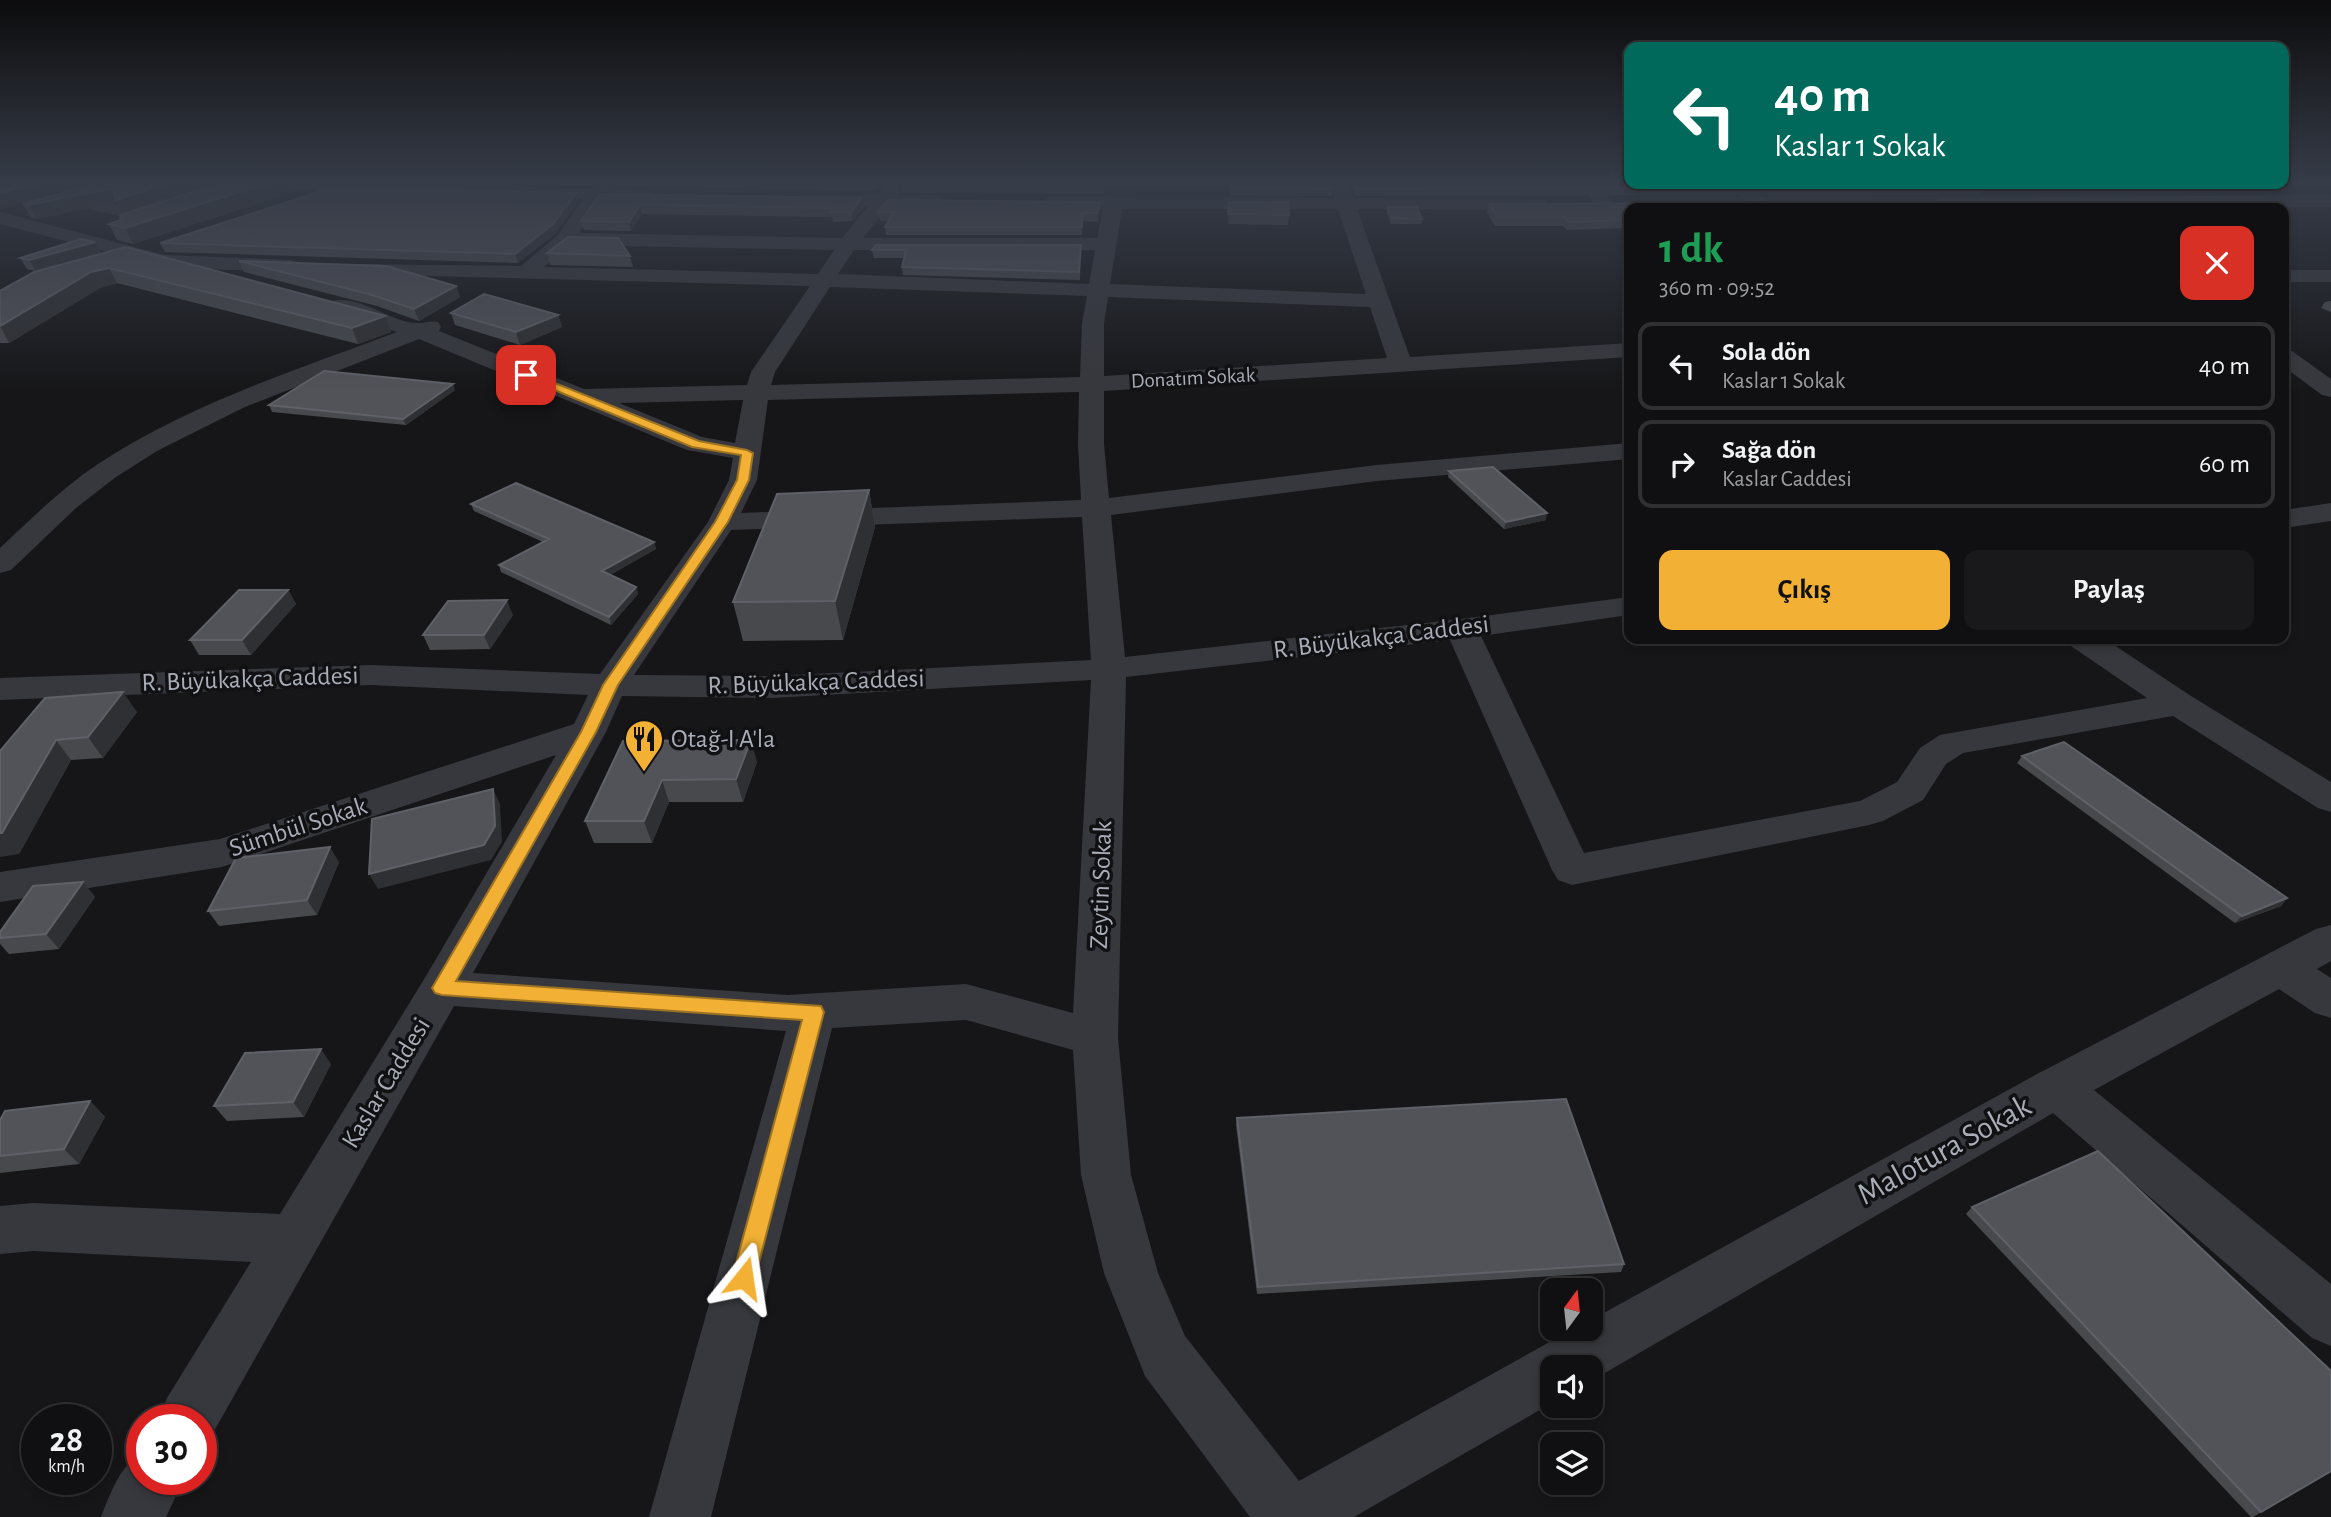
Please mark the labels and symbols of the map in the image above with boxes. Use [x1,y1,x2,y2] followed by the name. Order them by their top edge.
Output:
[496,345,556,405] pin
[1130,364,1256,392] street label: Donatım Sokak
[1272,611,1490,663] street label: R. Büyükakça Caddesi
[141,662,359,696] street label: R. Büyükakça Caddesi
[707,665,925,699] street label: R. Büyükakça Caddesi
[623,718,665,773] restaurant icon: Otağ-I A'la
[671,726,775,752] place label: Otağ-I A'la
[226,792,370,861] street label: Sümbül Sokak
[1086,820,1116,949] street label: Zeytin Sokak
[337,1013,435,1153] street label: Kaslar Caddesi
[1852,1089,2037,1211] street label: Malotura Sokak
[707,1241,781,1315] position arrow
[1540,1278,1603,1340] north arrow
[126,1404,217,1495] speed limit sign: 30

